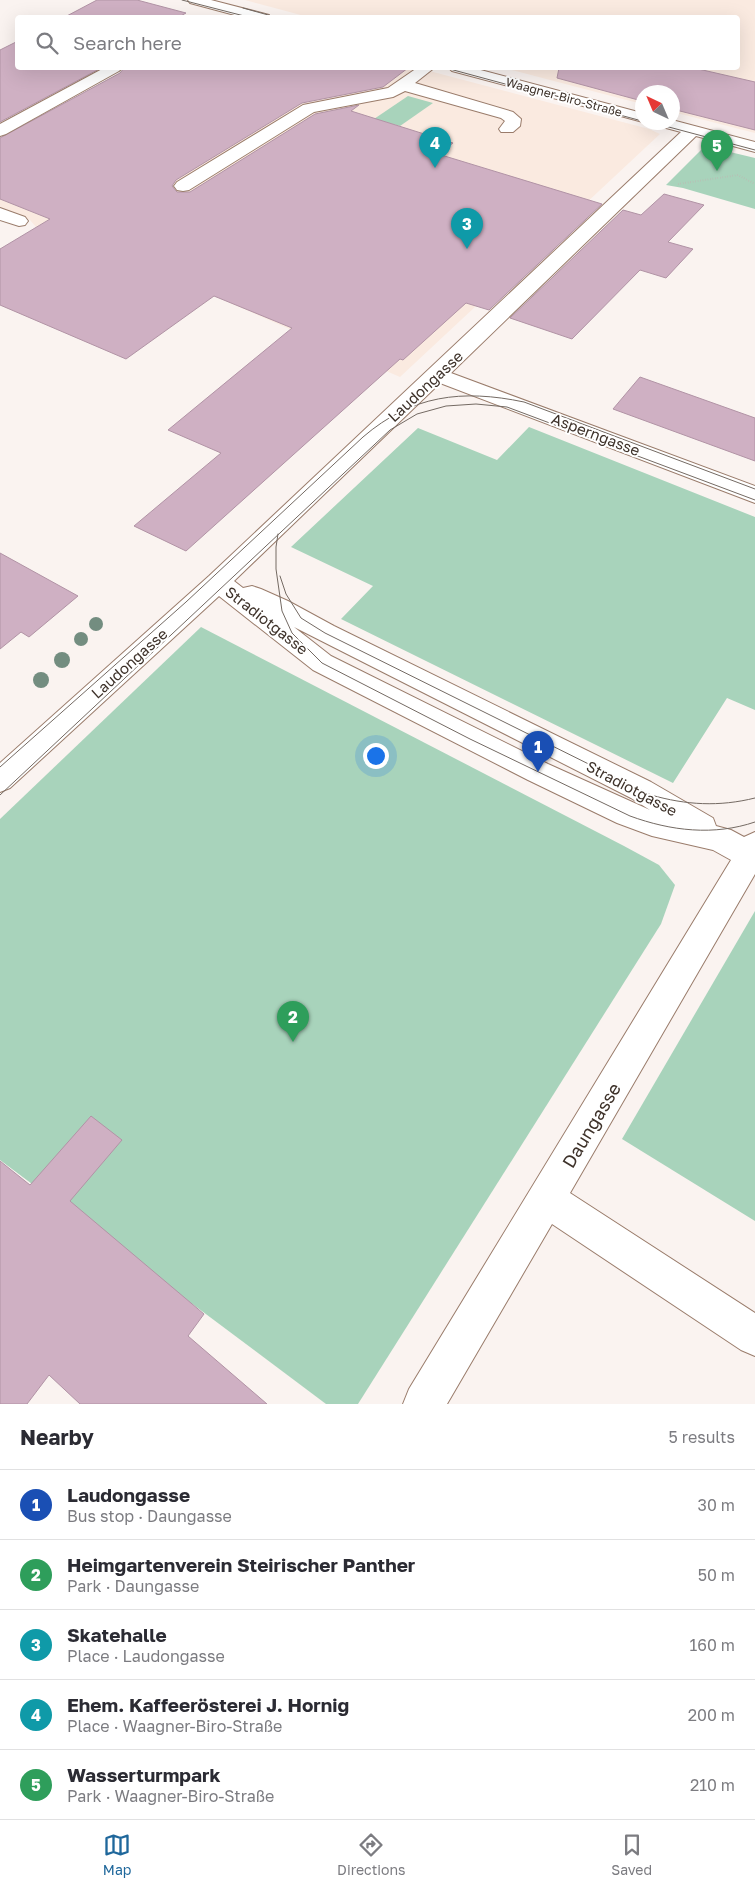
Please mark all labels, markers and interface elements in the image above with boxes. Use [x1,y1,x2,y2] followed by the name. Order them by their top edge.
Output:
[15,15,740,70] search box
[33,29,61,57] icon: search
[73,31,182,54] text: Search here
[504,74,624,120] street label: Waagner-Biro-Straße
[635,85,680,130] north arrow
[419,127,451,168] pin: 4
[701,130,733,171] pin: 5
[451,208,483,249] pin: 3
[384,346,466,425] street label: Laudongasse
[549,409,643,459] street label: Asperngasse
[222,582,312,658] street label: Stradiotgasse
[87,624,171,702] street label: Laudongasse
[522,731,554,772] pin: 1
[363,743,389,769] your location
[584,757,681,820] street label: Stradiotgasse
[277,1001,309,1042] pin: 2
[557,1078,625,1172] street label: Daungasse
[20,1424,94,1450] text: Nearby
[669,1427,735,1447] text: 5 results
[67,1483,190,1506] text: Laudongasse
[32,1495,40,1515] text: 1
[698,1495,735,1515] text: 30 m
[67,1506,232,1526] text: Bus stop · Daungasse
[67,1553,415,1576] text: Heimgartenverein Steirischer Panther
[31,1565,41,1585] text: 2
[698,1565,735,1585] text: 50 m
[67,1576,199,1596] text: Park · Daungasse
[67,1623,167,1646] text: Skatehalle
[31,1635,41,1655] text: 3
[689,1635,735,1655] text: 160 m
[67,1646,225,1666] text: Place · Laudongasse
[67,1693,349,1716] text: Ehem. Kaffeerösterei J. Hornig
[31,1705,41,1725] text: 4
[688,1705,735,1725] text: 200 m
[67,1716,282,1736] text: Place · Waagner-Biro-Straße
[67,1763,220,1786] text: Wasserturmpark
[31,1775,41,1795] text: 5
[690,1775,735,1795] text: 210 m
[67,1786,274,1806] text: Park · Waagner-Biro-Straße
[103,1831,131,1878] tab: Map
[337,1831,406,1878] tab: Directions
[611,1831,652,1878] tab: Saved

